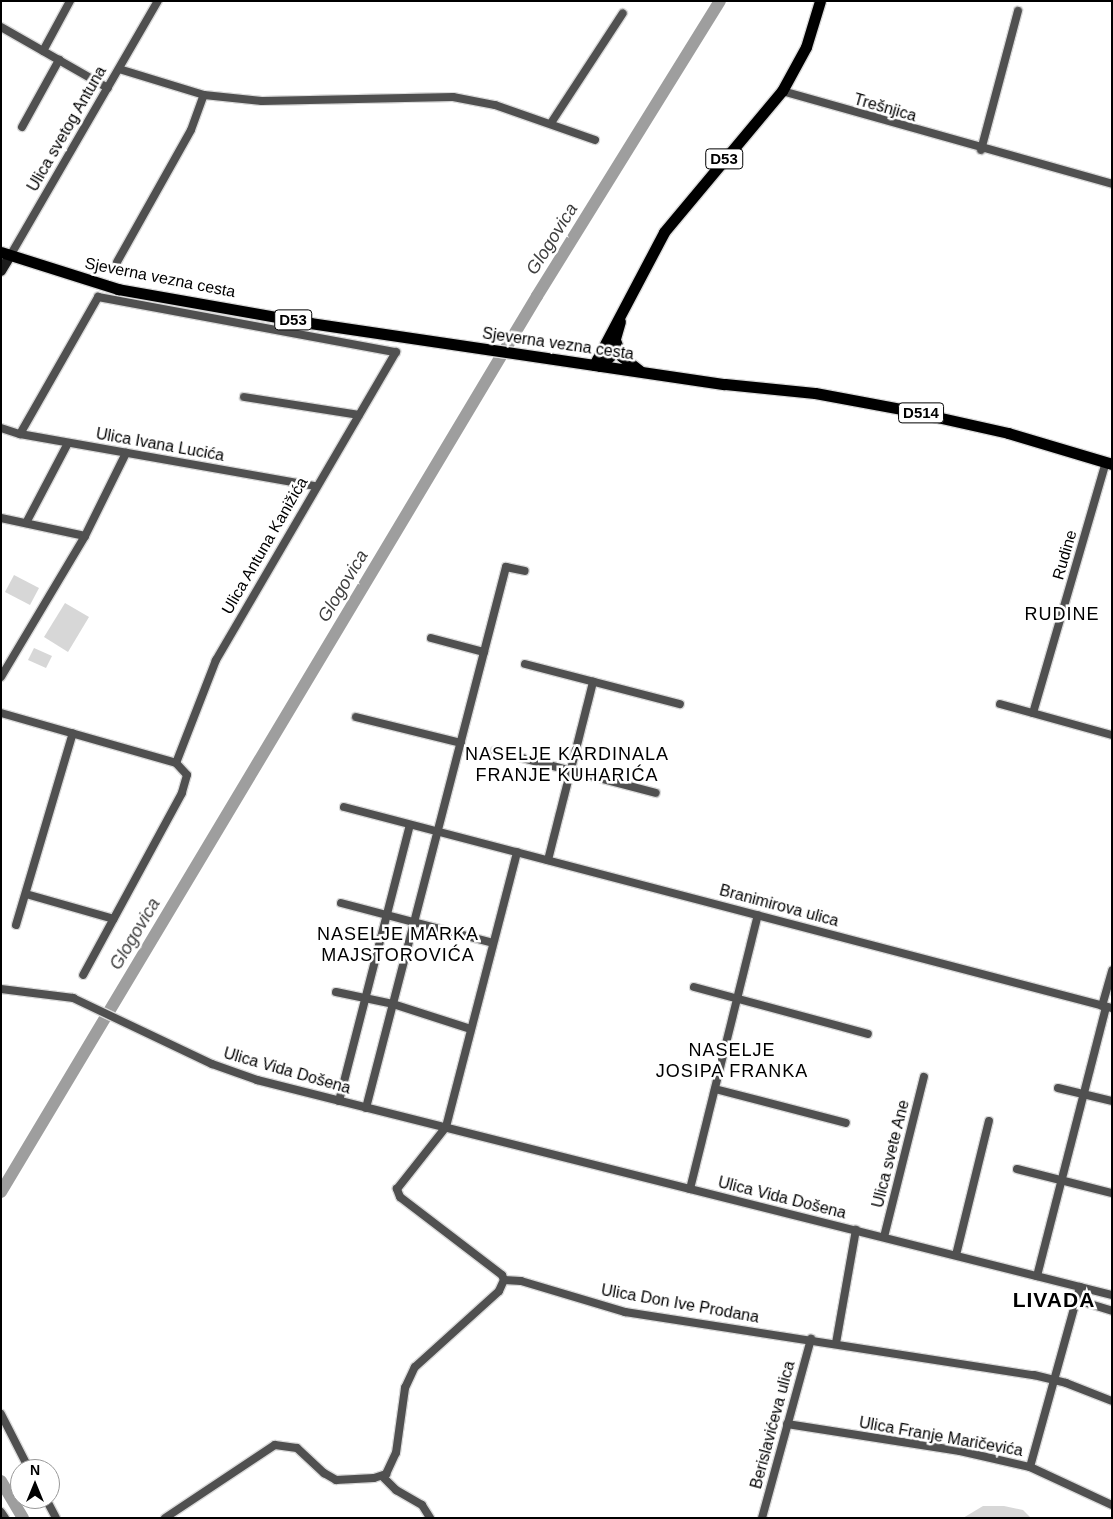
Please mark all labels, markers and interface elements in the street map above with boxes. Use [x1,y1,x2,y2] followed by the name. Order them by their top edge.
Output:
[23,63,111,195] street label: Ulica svetog Antuna
[851,90,919,126] street label: Trešnjica
[704,146,744,172] road number: D53
[522,199,582,279] water label: Glogovica
[83,254,237,302] street label: Sjeverna vezna cesta
[273,308,313,332] road number: D53
[481,324,635,364] street label: Sjeverna vezna cesta
[897,400,945,426] road number: D514
[94,424,226,466] street label: Ulica Ivana Lucića
[218,474,312,618] street label: Ulica Antuna Kanižića
[1049,528,1081,582] street label: Rudine
[313,546,373,626] water label: Glogovica
[1024,603,1100,625] district label: RUDINE
[463,744,671,786] district label: NASELJE KARDINALA FRANJE KUHARIĆA
[717,881,841,931] street label: Branimirova ulica
[105,894,165,974] water label: Glogovica
[315,924,481,966] district label: NASELJE MARKA MAJSTOROVIĆA
[654,1040,810,1082] district label: NASELJE JOSIPA FRANKA
[221,1044,353,1098] street label: Ulica Vida Došena
[868,1098,914,1210] street label: Ulica svete Ane
[716,1173,848,1223] street label: Ulica Vida Došena
[600,1281,760,1327] street label: Ulica Don Ive Prodana
[1012,1287,1096,1313] district label: LIVADA
[747,1359,799,1491] street label: Berislavićeva ulica
[857,1413,1025,1461] street label: Ulica Franje Maričevića
[10,1459,60,1509] north arrow
[30,1462,40,1478] text: N

